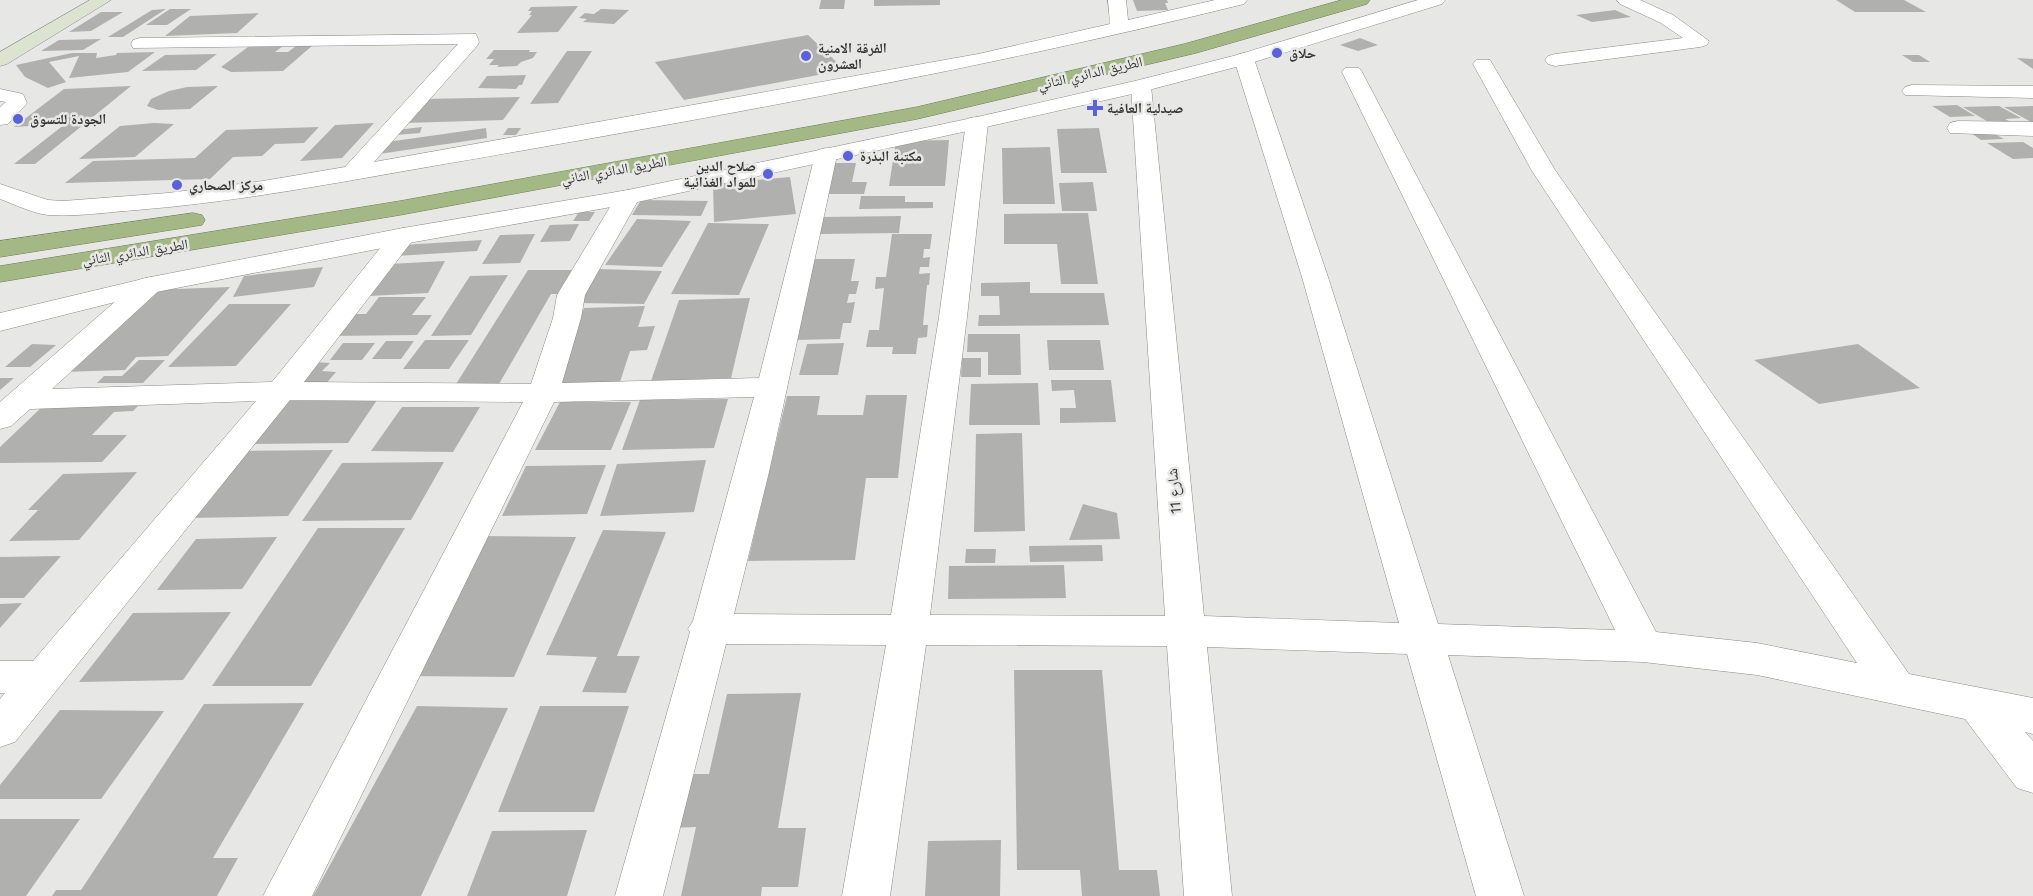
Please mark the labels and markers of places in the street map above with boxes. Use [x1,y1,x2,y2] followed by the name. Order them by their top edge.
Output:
[818,40,887,73] place label: الفرقة الامنية العشرون
[1289,45,1316,62] place label: حلاق
[1270,46,1284,60] marker: حلاق
[799,49,813,63] marker: الفرقة الامنية العشرون
[1107,100,1183,116] place label: صيدلية العافية
[1088,101,1102,115] marker: صيدلية العافية
[30,111,106,128] place label: الجودة للتسوق
[11,112,25,126] marker: الجودة للتسوق
[860,148,922,165] place label: مكتبة البذرة
[841,149,855,163] marker: مكتبة البذرة
[683,158,756,190] place label: صلاح الدين للمواد الغذائية
[761,167,775,181] marker: صلاح الدين للمواد الغذائية
[189,177,263,196] place label: مركز الصحاري
[170,178,184,192] marker: مركز الصحاري

